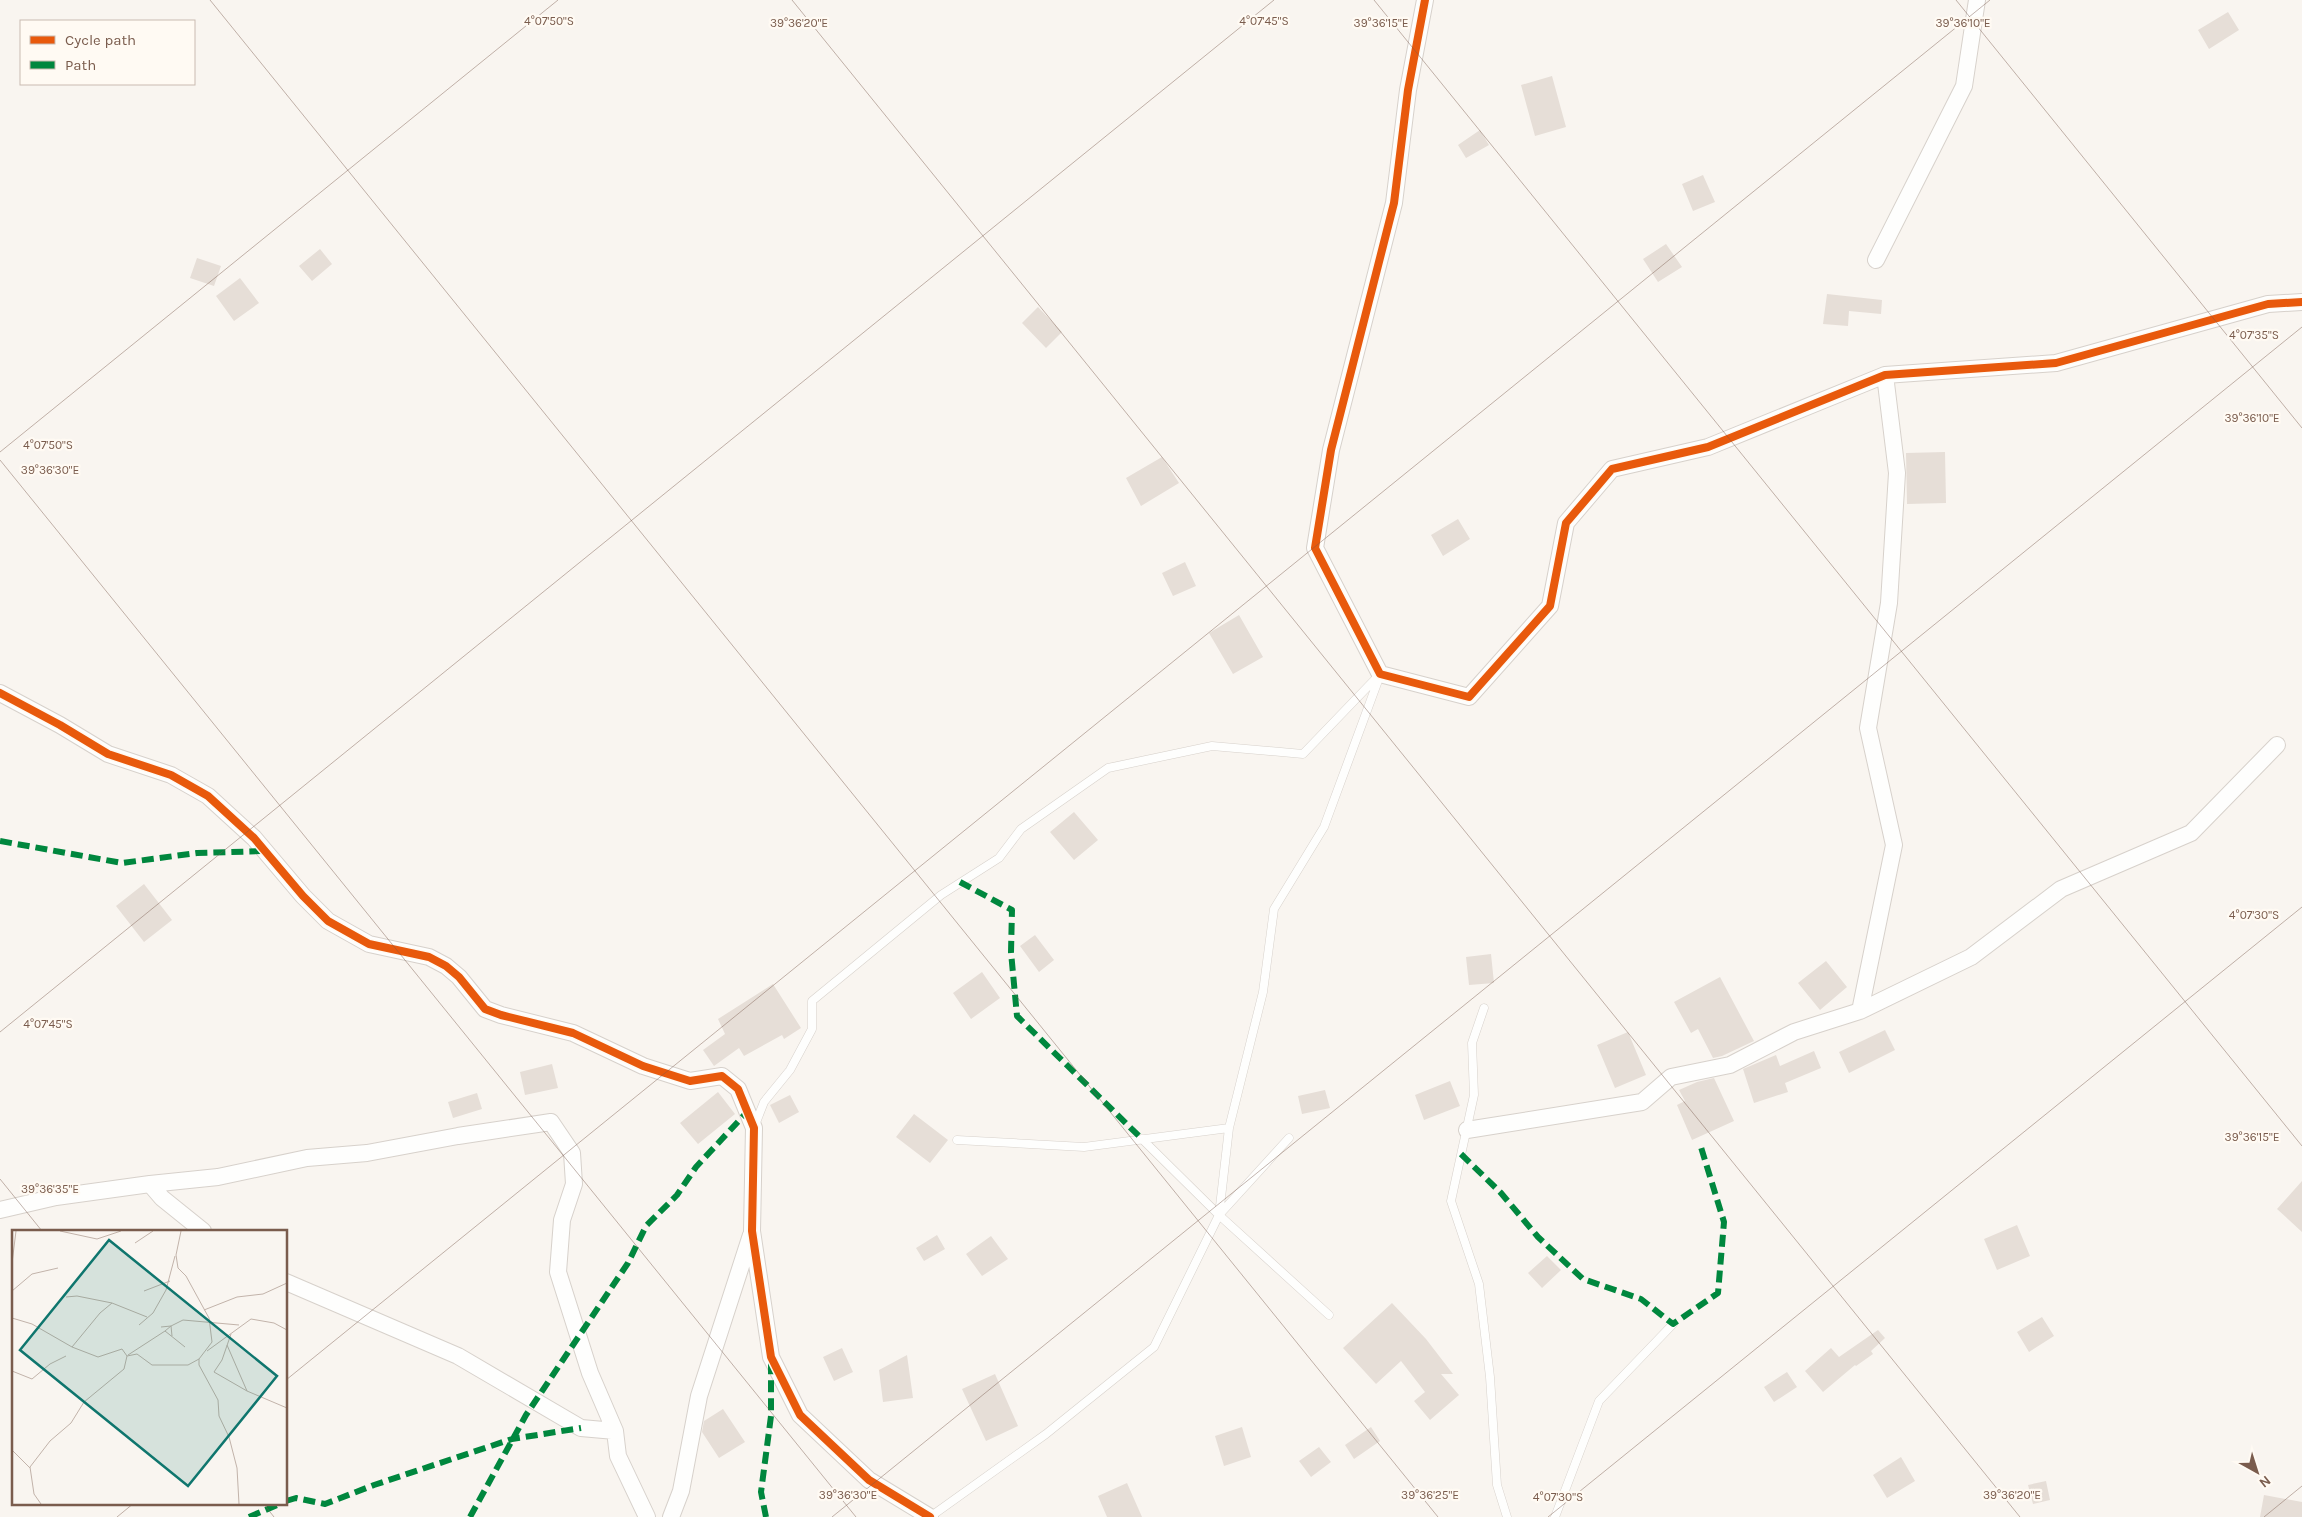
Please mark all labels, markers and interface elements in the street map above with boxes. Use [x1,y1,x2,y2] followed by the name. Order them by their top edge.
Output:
[524,14,574,28] text: 4°07'50"S
[1239,14,1289,28] text: 4°07'45"S
[770,16,828,30] text: 39°36'20"E
[1354,16,1408,30] text: 39°36'15"E
[1935,16,1991,30] text: 39°36'10"E
[20,20,195,85] legend
[65,31,136,49] text: Cycle path
[65,56,96,74] text: Path
[2229,328,2279,342] text: 4°07'35"S
[2224,411,2280,425] text: 39°36'10"E
[23,438,73,452] text: 4°07'50"S
[21,463,79,477] text: 39°36'30"E
[2229,908,2279,922] text: 4°07'30"S
[23,1017,73,1031] text: 4°07'45"S
[2225,1130,2279,1144] text: 39°36'15"E
[21,1182,79,1196] text: 39°36'35"E
[12,1230,288,1504] inset map
[2232,1447,2282,1497] north arrow
[2256,1472,2274,1491] text: N
[819,1488,877,1502] text: 39°36'30"E
[1401,1488,1459,1502] text: 39°36'25"E
[1983,1488,2041,1502] text: 39°36'20"E
[1533,1490,1583,1504] text: 4°07'30"S

